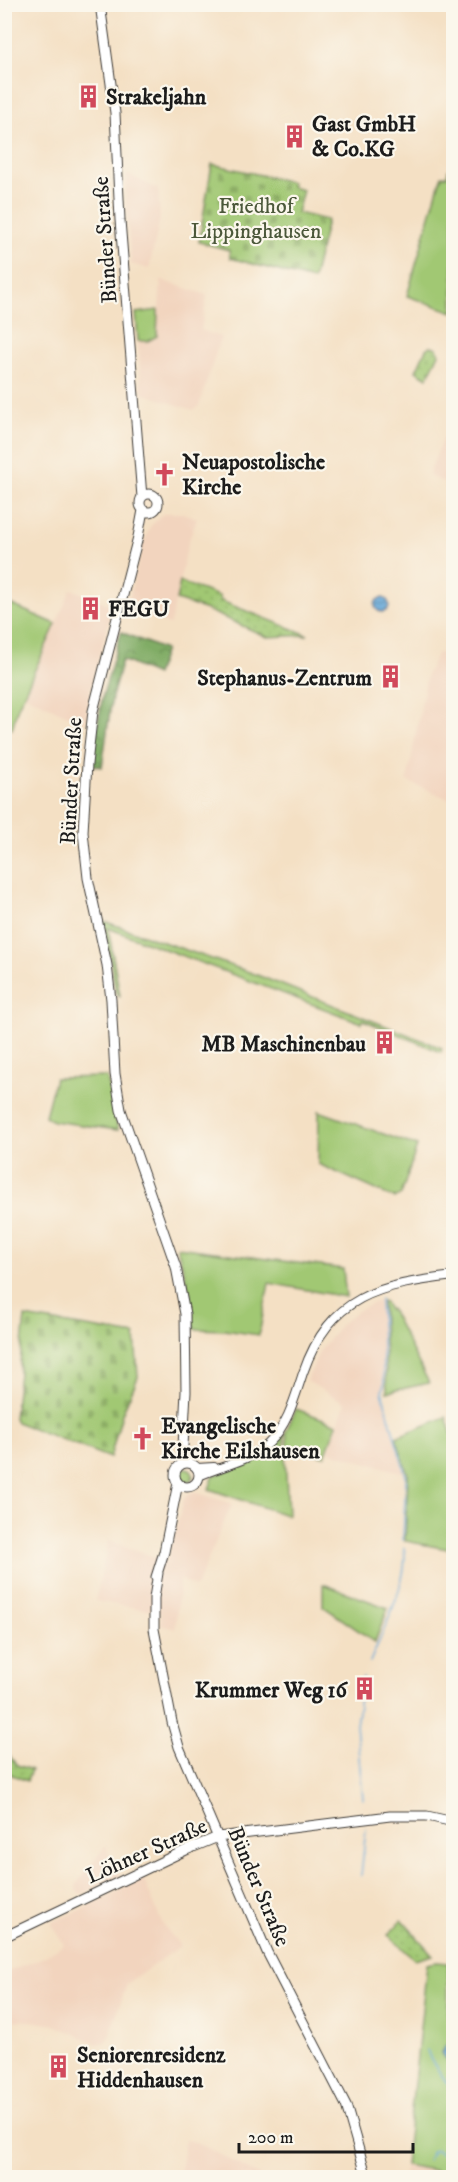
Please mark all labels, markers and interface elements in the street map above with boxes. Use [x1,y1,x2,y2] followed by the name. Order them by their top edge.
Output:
[75,83,101,109] building icon: Strakeljahn
[106,84,207,112] place label: Strakeljahn
[312,111,416,163] place label: Gast GmbH & Co.KG
[281,123,307,149] building icon: Gast GmbH & Co.KG
[88,175,123,304] street label: Bünder Straße
[191,193,322,245] park label: Friedhof Lippinghausen
[182,449,325,501] place label: Neuapostolische Kirche
[151,461,177,487] church icon: Neuapostolische Kirche
[77,595,103,621] building icon: FEGU
[108,596,169,623] place label: FEGU
[377,664,403,690] building icon: Stephanus-Zentrum
[197,665,372,692] place label: Stephanus-Zentrum
[55,717,88,845] street label: Bünder Straße
[371,1030,397,1056] building icon: MB Maschinenbau
[201,1031,366,1058] place label: MB Maschinenbau
[161,1413,320,1465] place label: Evangelische Kirche Eilshausen
[130,1425,156,1451] church icon: Evangelische Kirche Eilshausen
[352,1676,378,1702] building icon: Krummer Weg 16
[195,1677,349,1704] place label: Krummer Weg 16
[82,1813,211,1890] street label: Löhner Straße
[221,1823,296,1951] street label: Bünder Straße
[77,2042,226,2094] place label: Seniorenresidenz Hiddenhausen
[46,2054,72,2080] building icon: Seniorenresidenz Hiddenhausen
[239,2116,413,2154] scale bar
[248,2127,294,2149] text: 200 m

